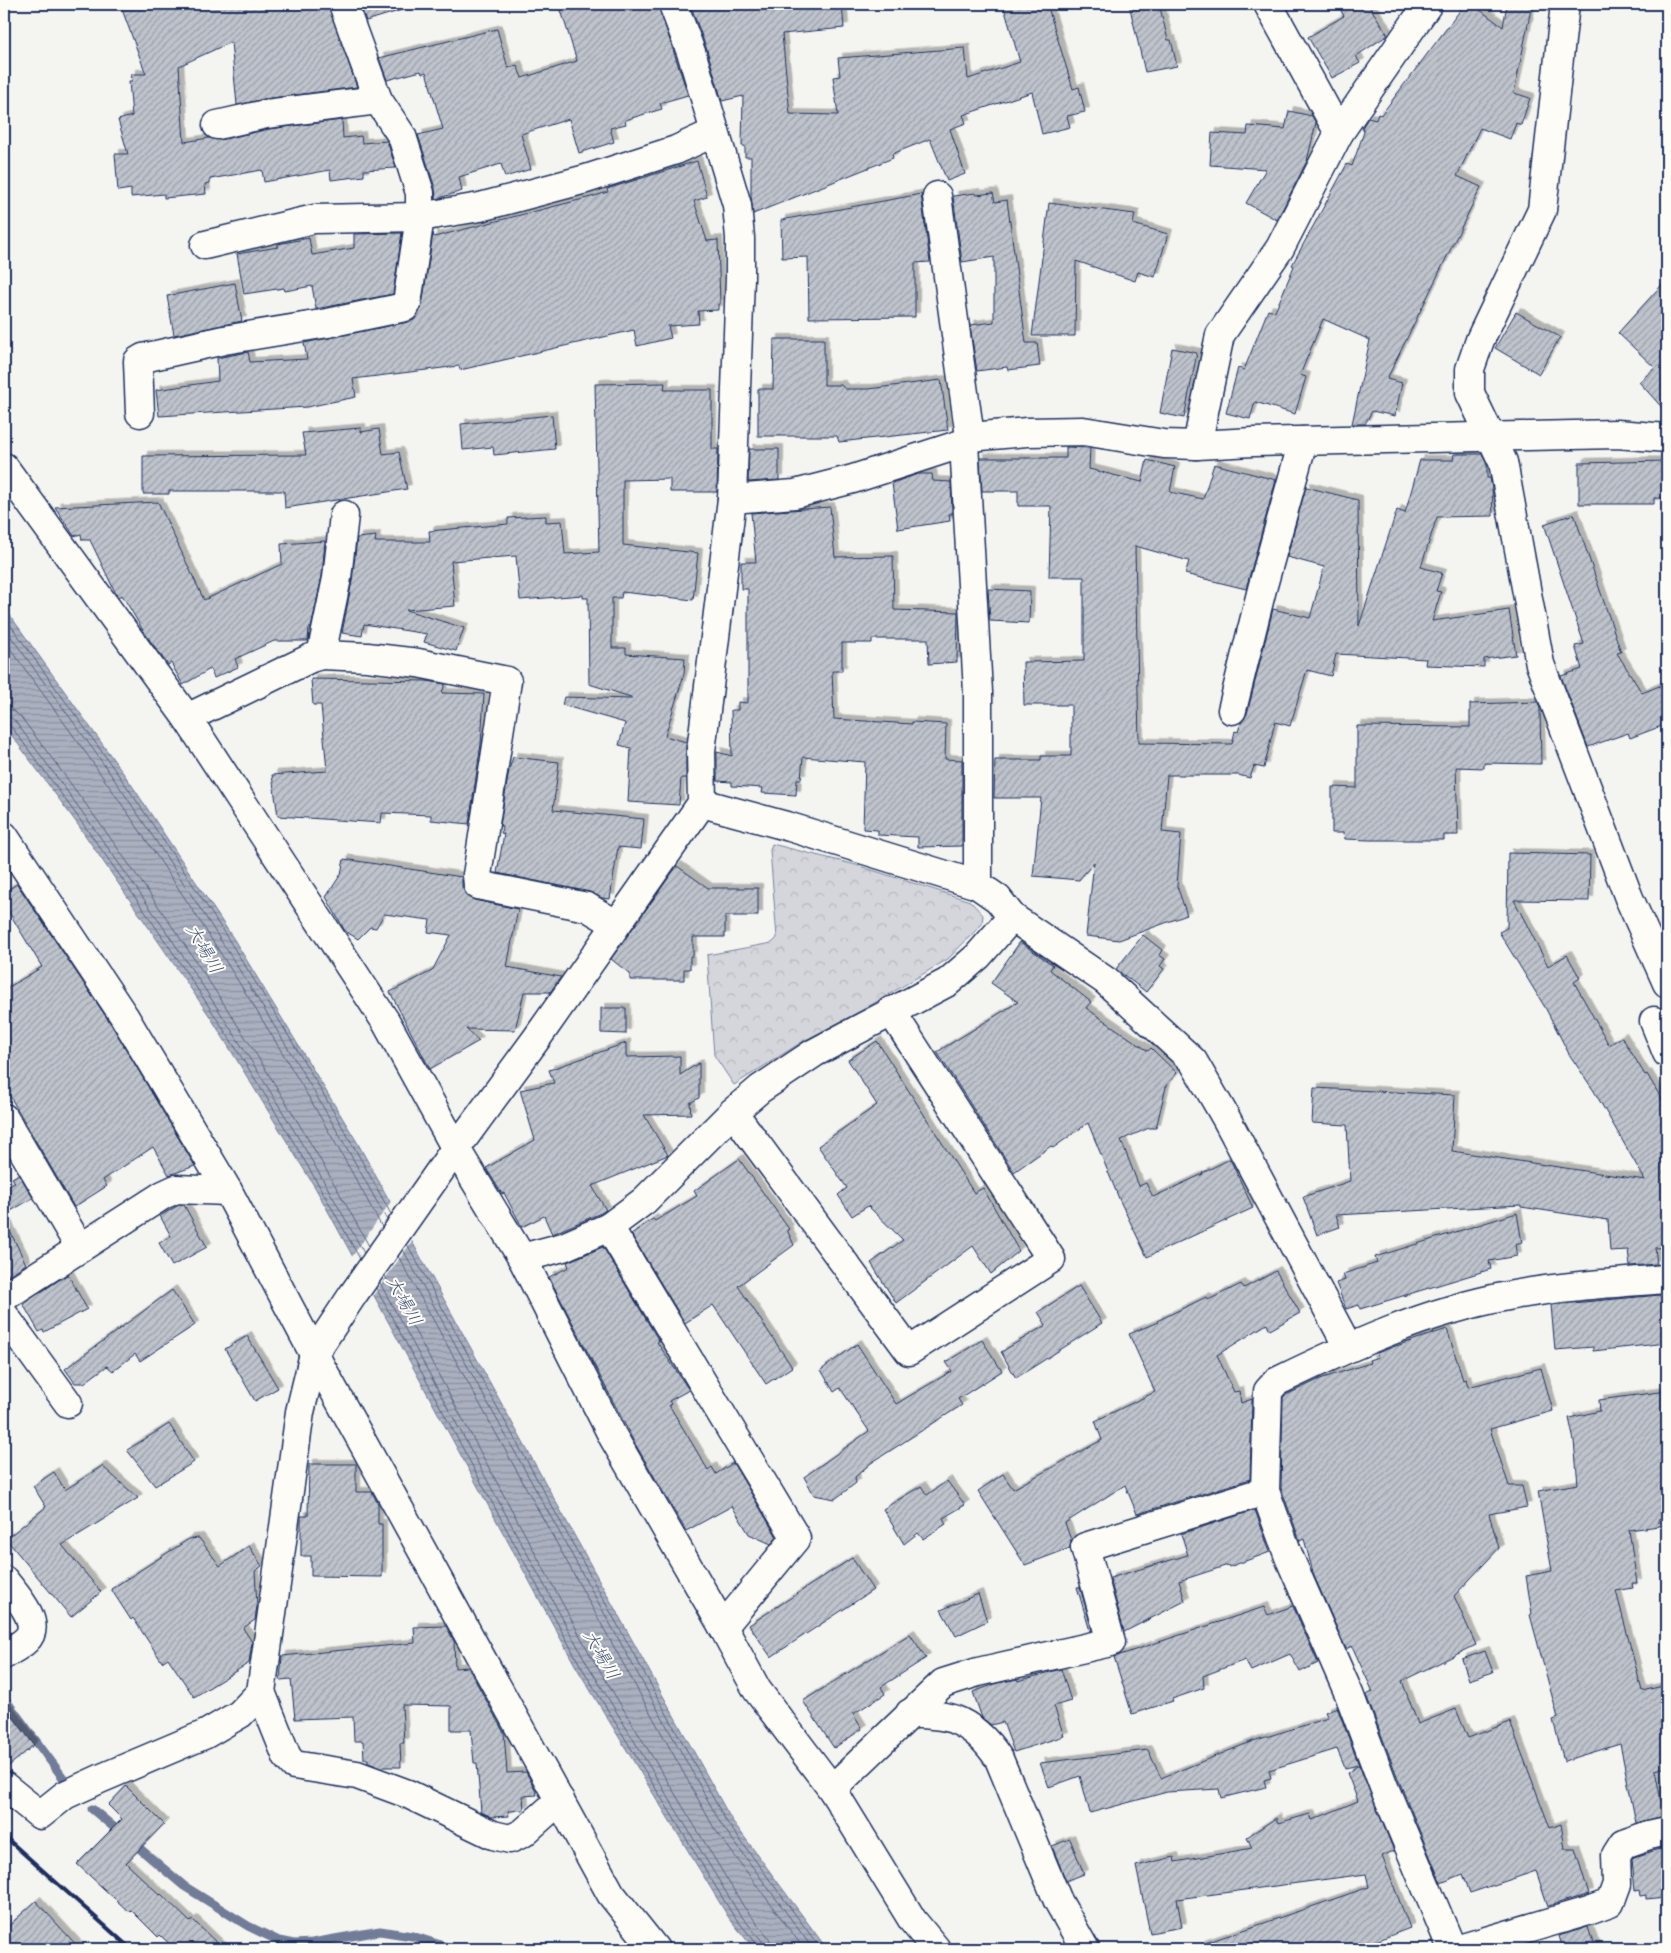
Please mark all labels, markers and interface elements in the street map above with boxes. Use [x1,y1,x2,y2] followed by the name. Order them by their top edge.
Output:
[180,919,228,979] water label: 大場川
[380,1271,428,1331] water label: 大場川
[577,1625,625,1685] water label: 大場川

